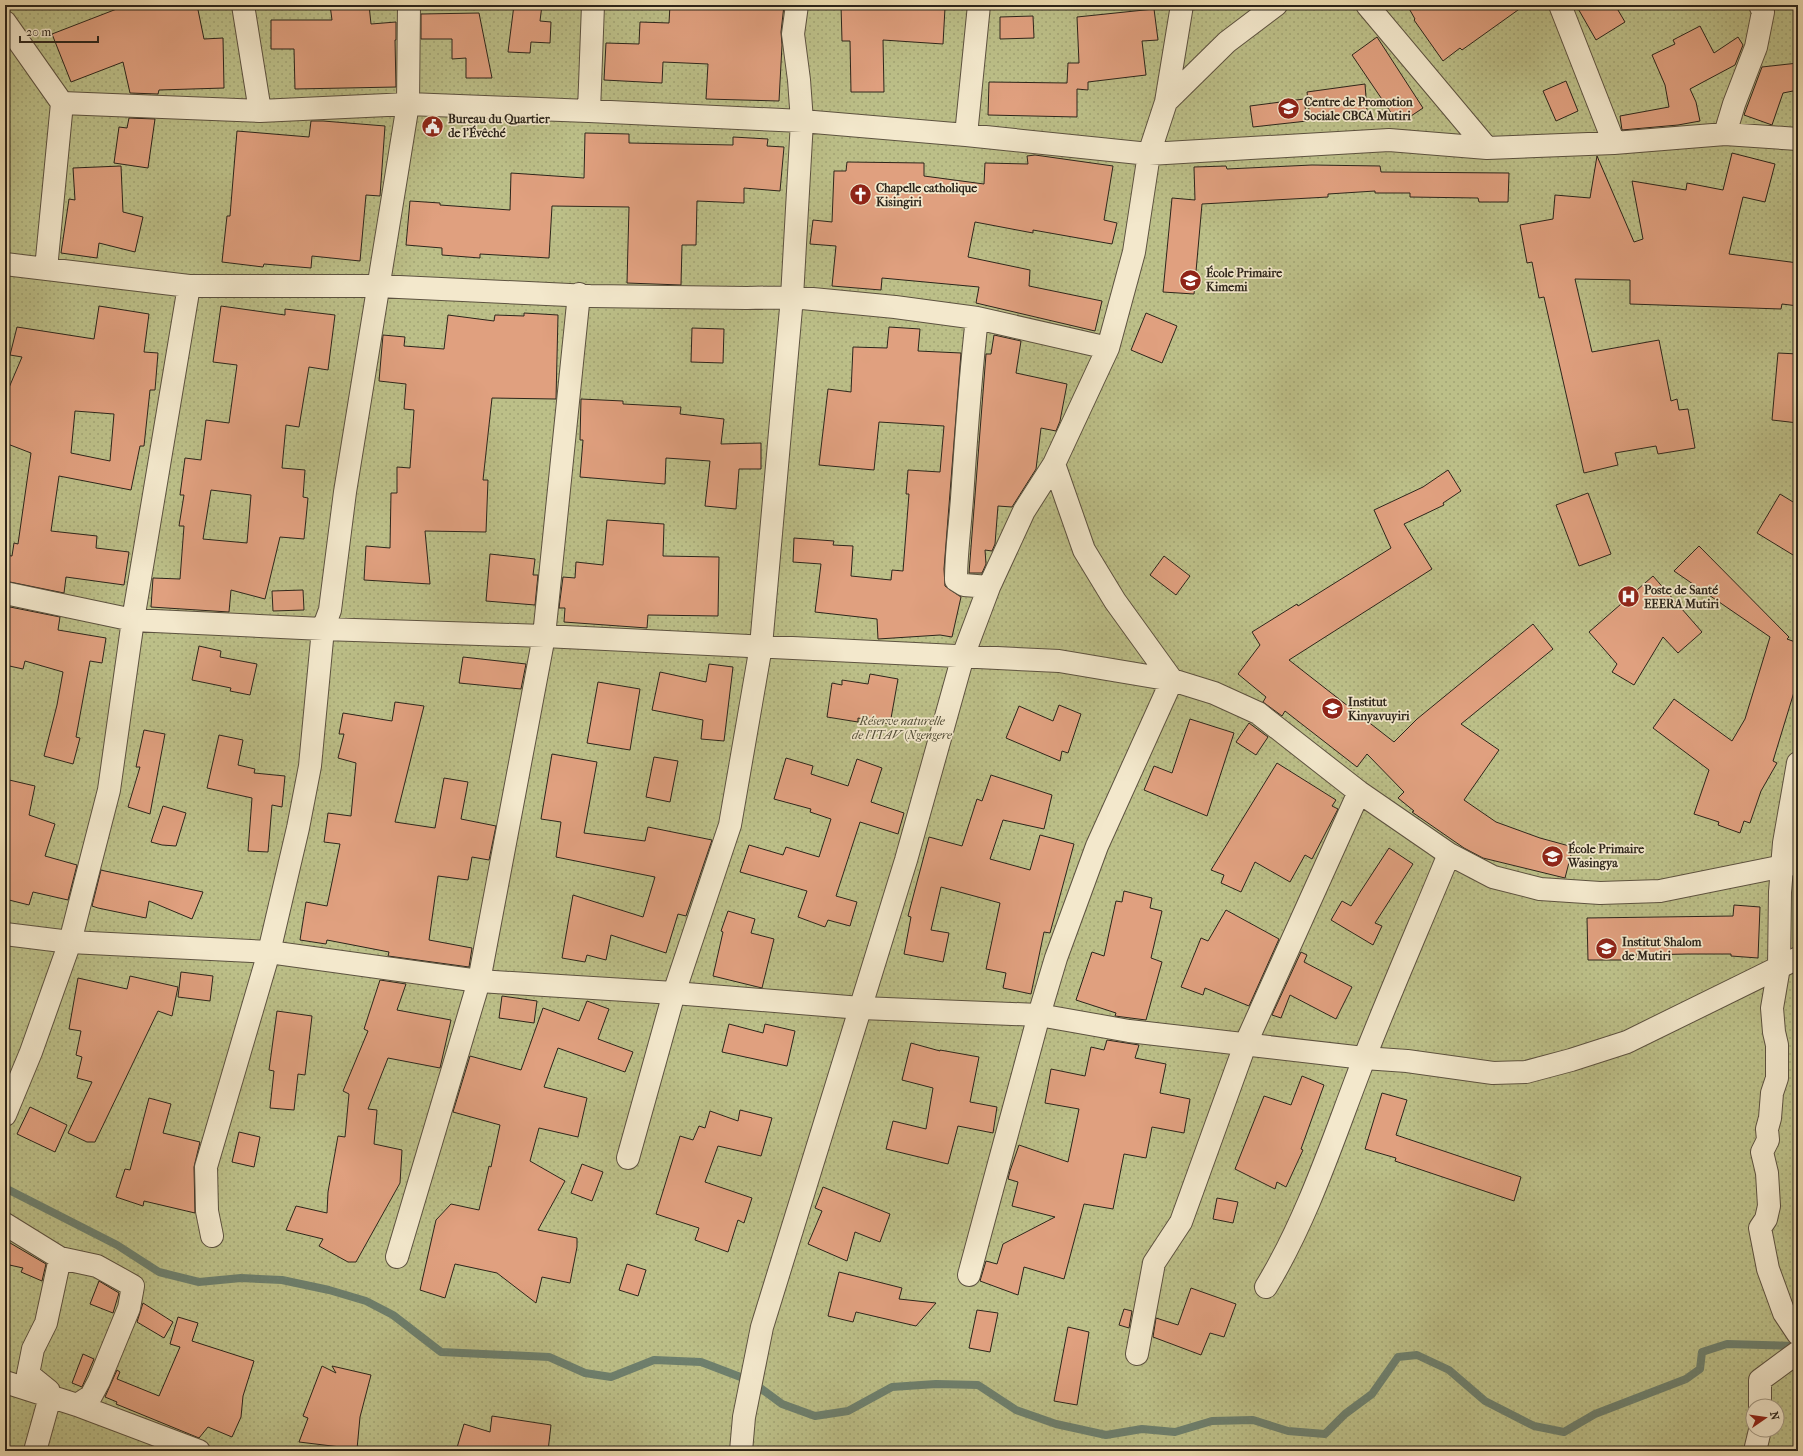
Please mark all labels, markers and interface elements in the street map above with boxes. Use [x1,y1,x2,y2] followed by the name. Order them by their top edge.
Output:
[20,18,98,44] scale bar
[26,25,51,39] text: 20 m
[1304,95,1414,123] place label: Centre de Promotion Sociale CBCA Mutiri
[1276,96,1302,122] school or university icon: Centre de Promotion Sociale CBCA Mutiri
[448,112,551,140] place label: Bureau du Quartier de l'Évêché
[420,113,446,139] public building icon: Bureau du Quartier de l'Évêché
[876,181,977,210] place label: Chapelle catholique Kisingiri
[848,182,874,208] church icon: Chapelle catholique Kisingiri
[1206,265,1282,294] place label: École Primaire Kimemi
[1177,267,1203,293] school or university icon: École Primaire Kimemi
[1644,583,1720,611] place label: Poste de Santé EEERA Mutiri
[1616,584,1642,610] hospital icon: Poste de Santé EEERA Mutiri
[1348,695,1410,724] place label: Institut Kinyavuyiri
[1320,696,1346,722] school or university icon: Institut Kinyavuyiri
[852,714,953,742] park label: Réserve naturelle de l'ITAV (Ngengere
[1567,841,1644,871] place label: École Primaire Wasingya
[1540,843,1566,869] school or university icon: École Primaire Wasingya
[1622,935,1702,963] place label: Institut Shalom de Mutiri
[1594,936,1620,962] school or university icon: Institut Shalom de Mutiri
[1745,1398,1785,1438] north arrow
[1767,1410,1782,1422] text: N

